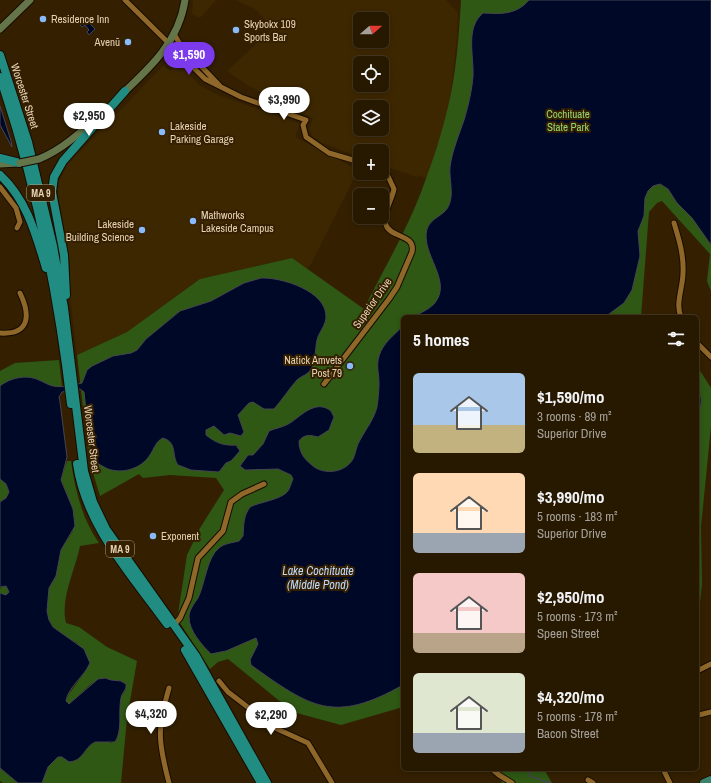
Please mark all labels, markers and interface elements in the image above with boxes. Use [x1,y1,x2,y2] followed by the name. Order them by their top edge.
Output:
[51,12,109,26] place label: Residence Inn
[353,12,389,48] north arrow
[353,12,389,224] map controls
[38,14,48,24] marker: Residence Inn
[244,17,296,44] place label: Skybokx 109 Sports Bar
[231,25,241,35] marker: Skybokx 109 Sports Bar
[94,35,120,49] place label: Avenū
[123,37,133,47] marker: Avenū
[156,42,222,76] pin: $1,590
[173,46,205,63] text: $1,590
[353,56,389,92] button: locate
[8,62,42,131] street label: Worcester Street
[251,87,317,121] pin: $3,990
[268,91,300,108] text: $3,990
[353,100,389,136] button: layers
[56,103,122,137] pin: $2,950
[73,107,105,124] text: $2,950
[546,107,590,134] park label: Cochituate State Park
[170,119,234,146] place label: Lakeside Parking Garage
[157,127,167,137] marker: Lakeside Parking Garage
[353,144,389,180] button: +
[27,185,55,201] road number: MA 9
[353,188,389,224] button: −
[201,208,274,235] place label: Mathworks Lakeside Campus
[188,216,198,226] marker: Mathworks Lakeside Campus
[66,217,134,244] place label: Lakeside Building Science
[137,225,147,235] marker: Lakeside Building Science
[349,275,395,331] street label: Superior Drive
[413,328,470,351] text: 5 homes
[665,328,687,350] icon: filters
[284,353,342,380] place label: Natick Amvets Post 79
[345,361,355,371] marker: Natick Amvets Post 79
[537,385,604,408] text: $1,590/mo
[445,389,493,437] icon: home
[81,405,103,474] street label: Worcester Street
[537,408,612,425] text: 3 rooms · 89 m²
[537,425,606,442] text: Superior Drive
[537,485,604,508] text: $3,990/mo
[445,489,493,537] icon: home
[537,508,618,525] text: 5 rooms · 183 m²
[537,525,606,542] text: Superior Drive
[161,529,200,543] place label: Exponent
[148,531,158,541] marker: Exponent
[106,541,134,557] road number: MA 9
[282,563,354,593] water label: Lake Cochituate (Middle Pond)
[537,585,604,608] text: $2,950/mo
[445,589,493,637] icon: home
[537,608,618,625] text: 5 rooms · 173 m²
[537,625,599,642] text: Speen Street
[537,685,604,708] text: $4,320/mo
[445,689,493,737] icon: home
[118,701,184,735] pin: $4,320
[238,702,304,736] pin: $2,290
[135,705,167,722] text: $4,320
[255,706,287,723] text: $2,290
[537,708,618,725] text: 5 rooms · 178 m²
[537,725,599,742] text: Bacon Street

